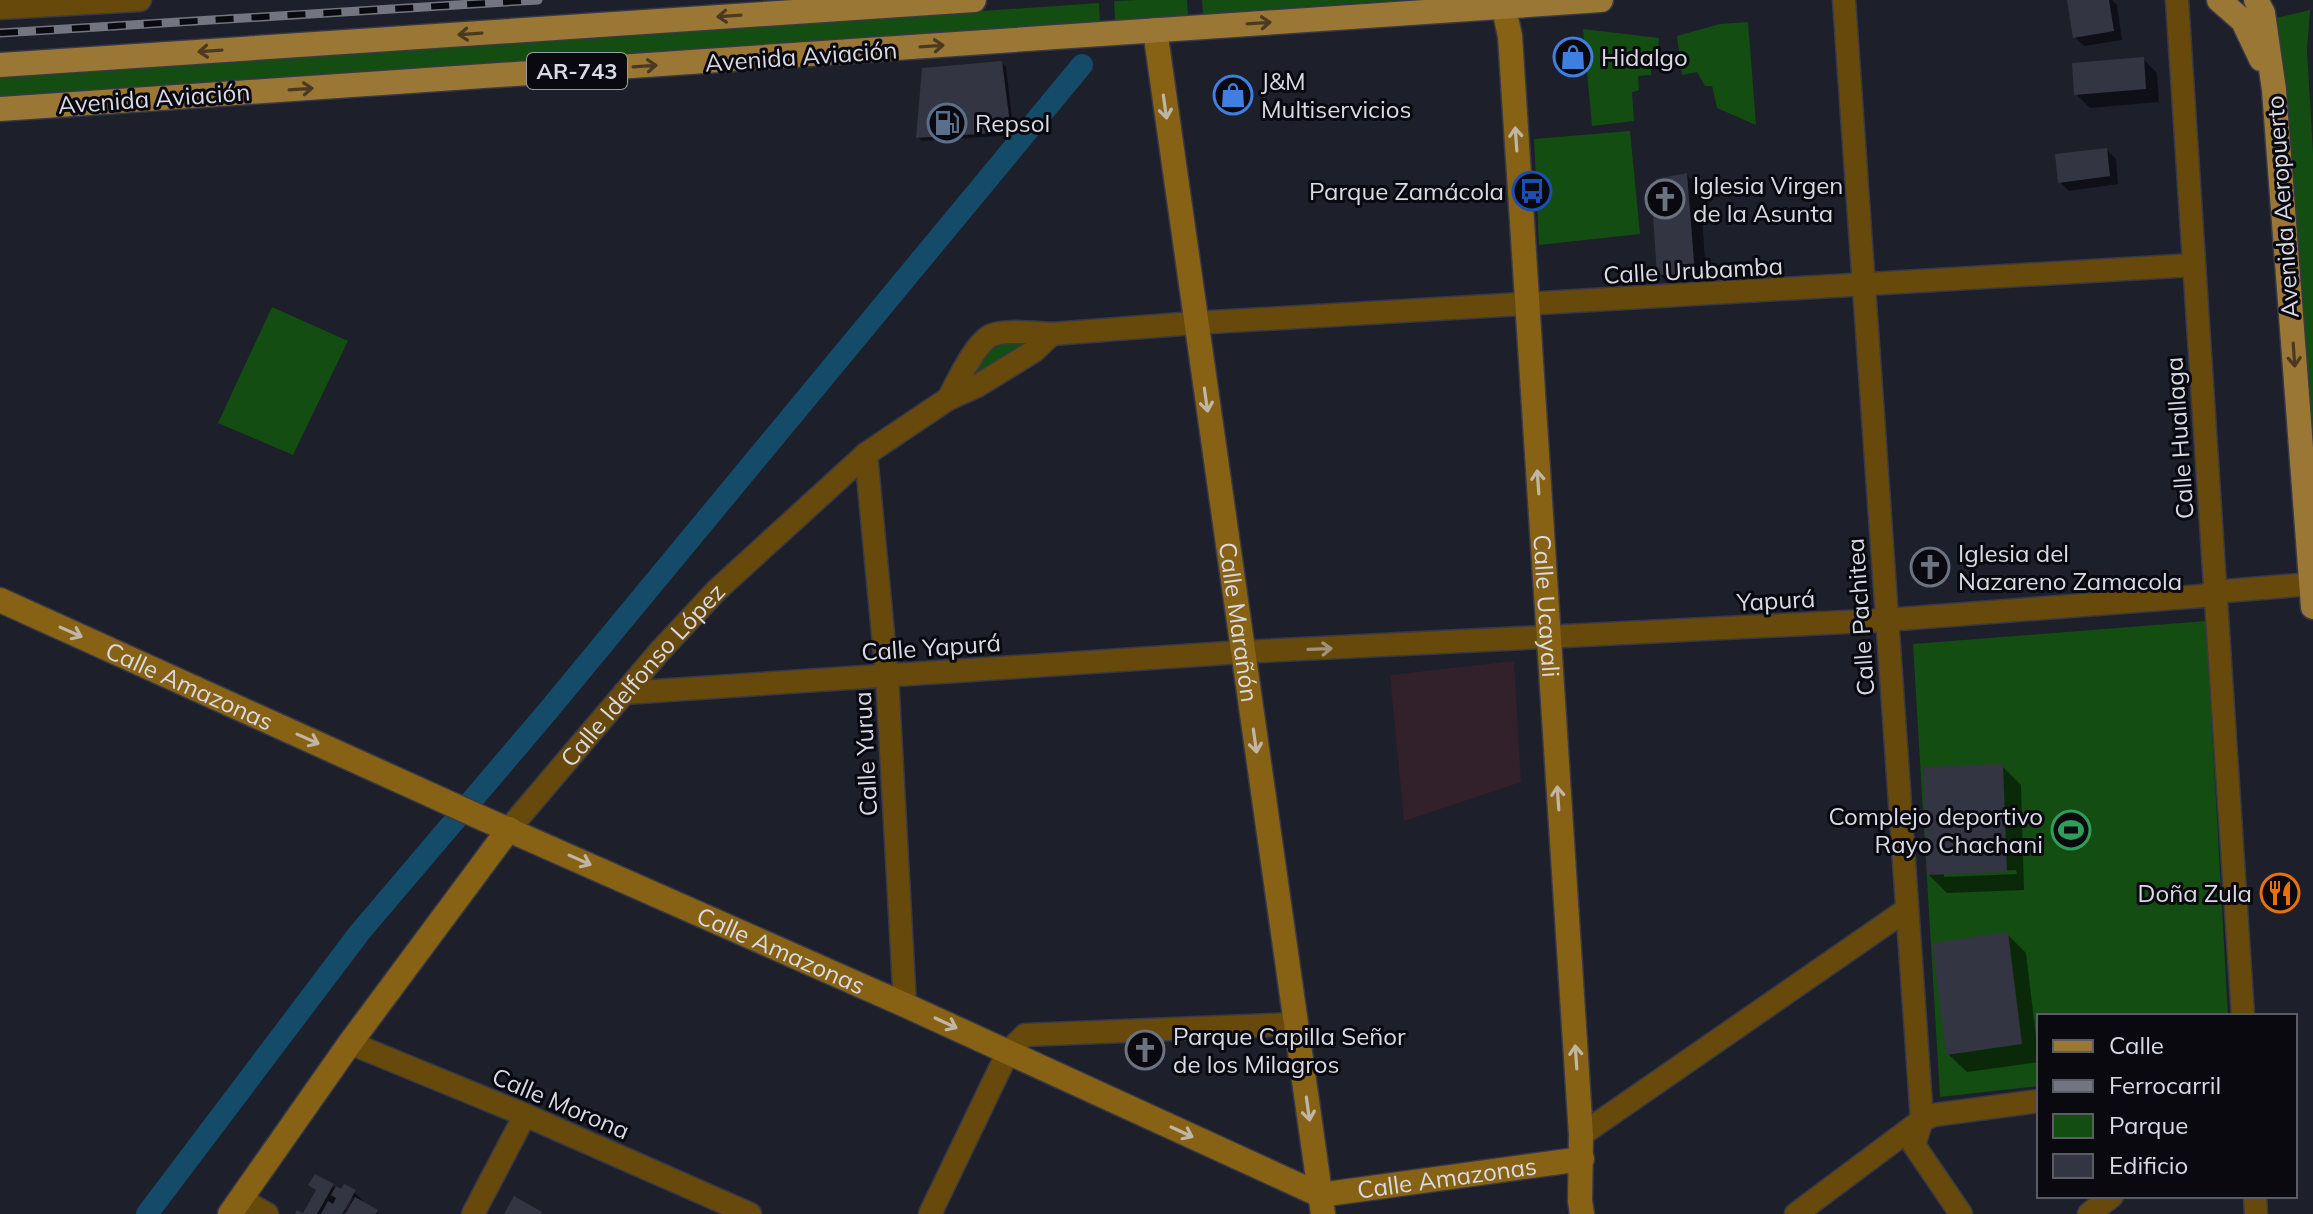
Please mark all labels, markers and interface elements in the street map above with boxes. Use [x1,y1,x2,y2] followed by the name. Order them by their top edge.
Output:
[716,9,743,24] one-way arrow
[1245,15,1272,30] one-way arrow
[457,26,484,41] one-way arrow
[704,34,898,78] street label: Avenida Aviación
[1552,36,1594,78] shop icon: Hidalgo
[918,38,945,53] one-way arrow
[1601,42,1688,72] place label: Hidalgo
[197,44,224,59] one-way arrow
[527,53,627,89] road number: AR-743
[631,58,658,73] one-way arrow
[1261,66,1411,124] place label: J&M Multiservicios
[1212,74,1254,116] shop icon: J&M Multiservicios
[57,76,251,120] street label: Avenida Aviación
[287,81,314,96] one-way arrow
[1158,94,1173,119] one-way arrow
[2259,95,2305,319] street label: Avenida Aeropuerto
[926,102,968,144] fuel station icon: Repsol
[975,108,1050,138] place label: Repsol
[1508,126,1523,153] one-way arrow
[1511,170,1553,212] bus stop icon: Parque Zamácola
[1693,170,1843,228] place label: Iglesia Virgen de la Asunta
[1309,176,1504,206] place label: Parque Zamácola
[1644,178,1686,220] church icon: Iglesia Virgen de la Asunta
[1602,250,1784,290] street label: Calle Urubamba
[2287,341,2302,368] one-way arrow
[2158,356,2200,520] street label: Calle Huallaga
[1199,387,1214,412] one-way arrow
[1530,469,1545,496] one-way arrow
[1527,534,1566,678] street label: Calle Ucayali
[1840,537,1880,697] street label: Calle Pachitea
[1958,538,2182,596] place label: Iglesia del Nazareno Zamacola
[1213,540,1265,704] street label: Calle Marañón
[1909,546,1951,588] church icon: Iglesia del Nazareno Zamacola
[554,577,731,773] street label: Calle Idelfonso López
[1735,583,1816,617] street label: Yapurá
[58,625,83,640] one-way arrow
[860,627,1002,667] street label: Calle Yapurá
[101,635,278,737] street label: Calle Amazonas
[1306,641,1333,656] one-way arrow
[847,691,883,817] street label: Calle Yurua
[1248,728,1263,753] one-way arrow
[295,732,320,747] one-way arrow
[1550,785,1565,812] one-way arrow
[1829,801,2043,859] place label: Complejo deportivo Rayo Chachani
[2050,809,2092,851] sports icon: Complejo deportivo Rayo Chachani
[567,854,592,869] one-way arrow
[2259,872,2301,914] restaurant icon: Doña Zula
[2138,878,2252,908] place label: Doña Zula
[692,900,870,1000] street label: Calle Amazonas
[2037,1014,2297,1198] legend
[933,1016,957,1031] one-way arrow
[1173,1021,1406,1079] place label: Parque Capilla Señor de los Milagros
[1124,1029,1166,1071] church icon: Parque Capilla Señor de los Milagros
[2109,1030,2164,1060] text: Calle
[1568,1044,1583,1071] one-way arrow
[488,1061,634,1145] street label: Calle Morona
[2109,1070,2221,1100] text: Ferrocarril
[1301,1096,1316,1121] one-way arrow
[2109,1110,2188,1140] text: Parque
[1169,1125,1194,1140] one-way arrow
[1355,1150,1538,1205] street label: Calle Amazonas
[2109,1150,2188,1180] text: Edificio

